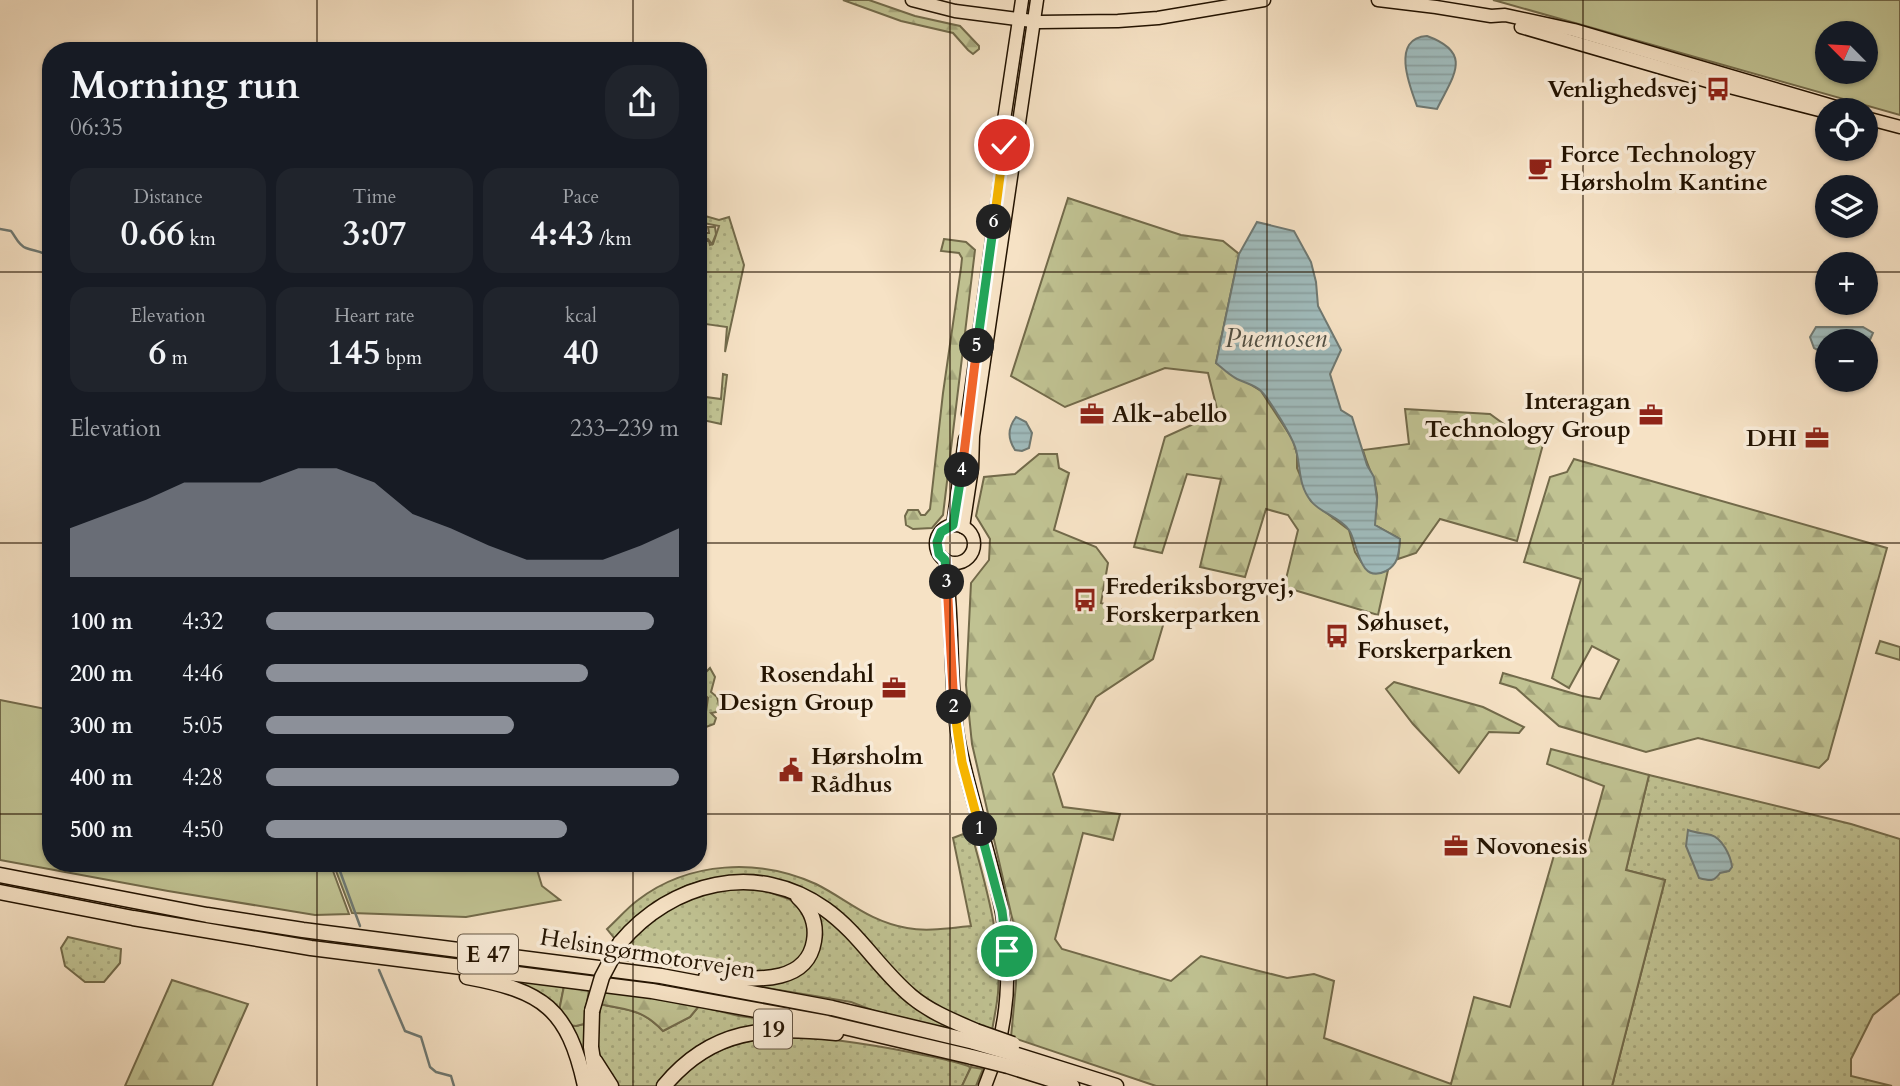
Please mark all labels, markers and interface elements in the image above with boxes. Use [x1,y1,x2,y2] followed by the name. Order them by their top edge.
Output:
[1815,21,1878,84] north arrow
[1815,21,1878,392] map controls
[70,60,300,112] text: Morning run
[605,65,679,139] button: share
[1548,73,1698,106] place label: Venlighedsvej
[1704,75,1732,103] bus stop icon: Venlighedsvej
[1815,98,1878,161] button: locate
[70,112,123,143] text: 06:35
[974,115,1034,175] pin
[985,126,1023,164] icon: check
[1560,138,1768,199] place label: Force Technology Hørsholm Kantine
[1526,154,1554,182] cafe icon: Force Technology Hørsholm Kantine
[1815,175,1878,238] button: layers
[133,184,203,210] text: Distance
[353,184,396,210] text: Time
[562,184,599,210] text: Pace
[976,204,1012,240] pin: 6
[989,208,998,234] text: 6
[121,210,184,258] text: 0.66
[343,210,406,258] text: 3:07
[530,210,594,258] text: 4:43
[184,226,216,252] text: km
[594,226,632,252] text: /km
[1815,252,1878,315] button: +
[130,303,206,329] text: Elevation
[334,303,415,329] text: Heart rate
[565,303,597,329] text: kcal
[1225,321,1327,356] water label: Puemosen
[960,328,995,364] pin: 5
[149,329,167,377] text: 6
[327,329,381,377] text: 145
[563,329,599,377] text: 40
[1815,329,1878,392] button: −
[972,332,981,358] text: 5
[167,345,188,371] text: m
[381,345,422,371] text: bpm
[1425,385,1632,446] place label: Interagan Technology Group
[1112,398,1227,431] place label: Alk-abello
[1078,400,1106,428] office icon: Alk-abello
[1637,401,1665,429] office icon: Interagan Technology Group
[70,413,161,444] text: Elevation
[570,413,679,444] text: 233–239 m
[1746,422,1797,455] place label: DHI
[1803,424,1831,452] office icon: DHI
[944,452,979,488] pin: 4
[957,456,966,482] text: 4
[930,564,964,600] pin: 3
[942,568,951,594] text: 3
[1105,570,1294,631] place label: Frederiksborgvej, Forskerparken
[1071,586,1099,614] bus stop icon: Frederiksborgvej, Forskerparken
[70,606,133,637] text: 100 m
[182,606,223,637] text: 4:32
[1357,606,1513,667] place label: Søhuset, Forskerparken
[1323,622,1351,650] bus stop icon: Søhuset, Forskerparken
[70,658,133,689] text: 200 m
[182,658,223,689] text: 4:46
[719,658,874,719] place label: Rosendahl Design Group
[880,674,908,702] office icon: Rosendahl Design Group
[936,690,972,724] pin: 2
[949,693,958,719] text: 2
[70,710,133,741] text: 300 m
[182,710,223,741] text: 5:05
[811,740,924,801] place label: Hørsholm Rådhus
[777,756,805,784] public building icon: Hørsholm Rådhus
[70,762,133,793] text: 400 m
[182,762,223,793] text: 4:28
[962,812,998,846] pin: 1
[70,814,133,845] text: 500 m
[182,814,223,845] text: 4:50
[975,815,984,841] text: 1
[1476,830,1588,863] place label: Novonesis
[1442,832,1470,860] office icon: Novonesis
[538,921,759,987] street label: Helsingørmotorvejen
[977,921,1037,981] pin
[988,932,1026,970] icon: arrive
[458,934,518,973] road number: E 47
[754,1010,792,1048] road number: 19

